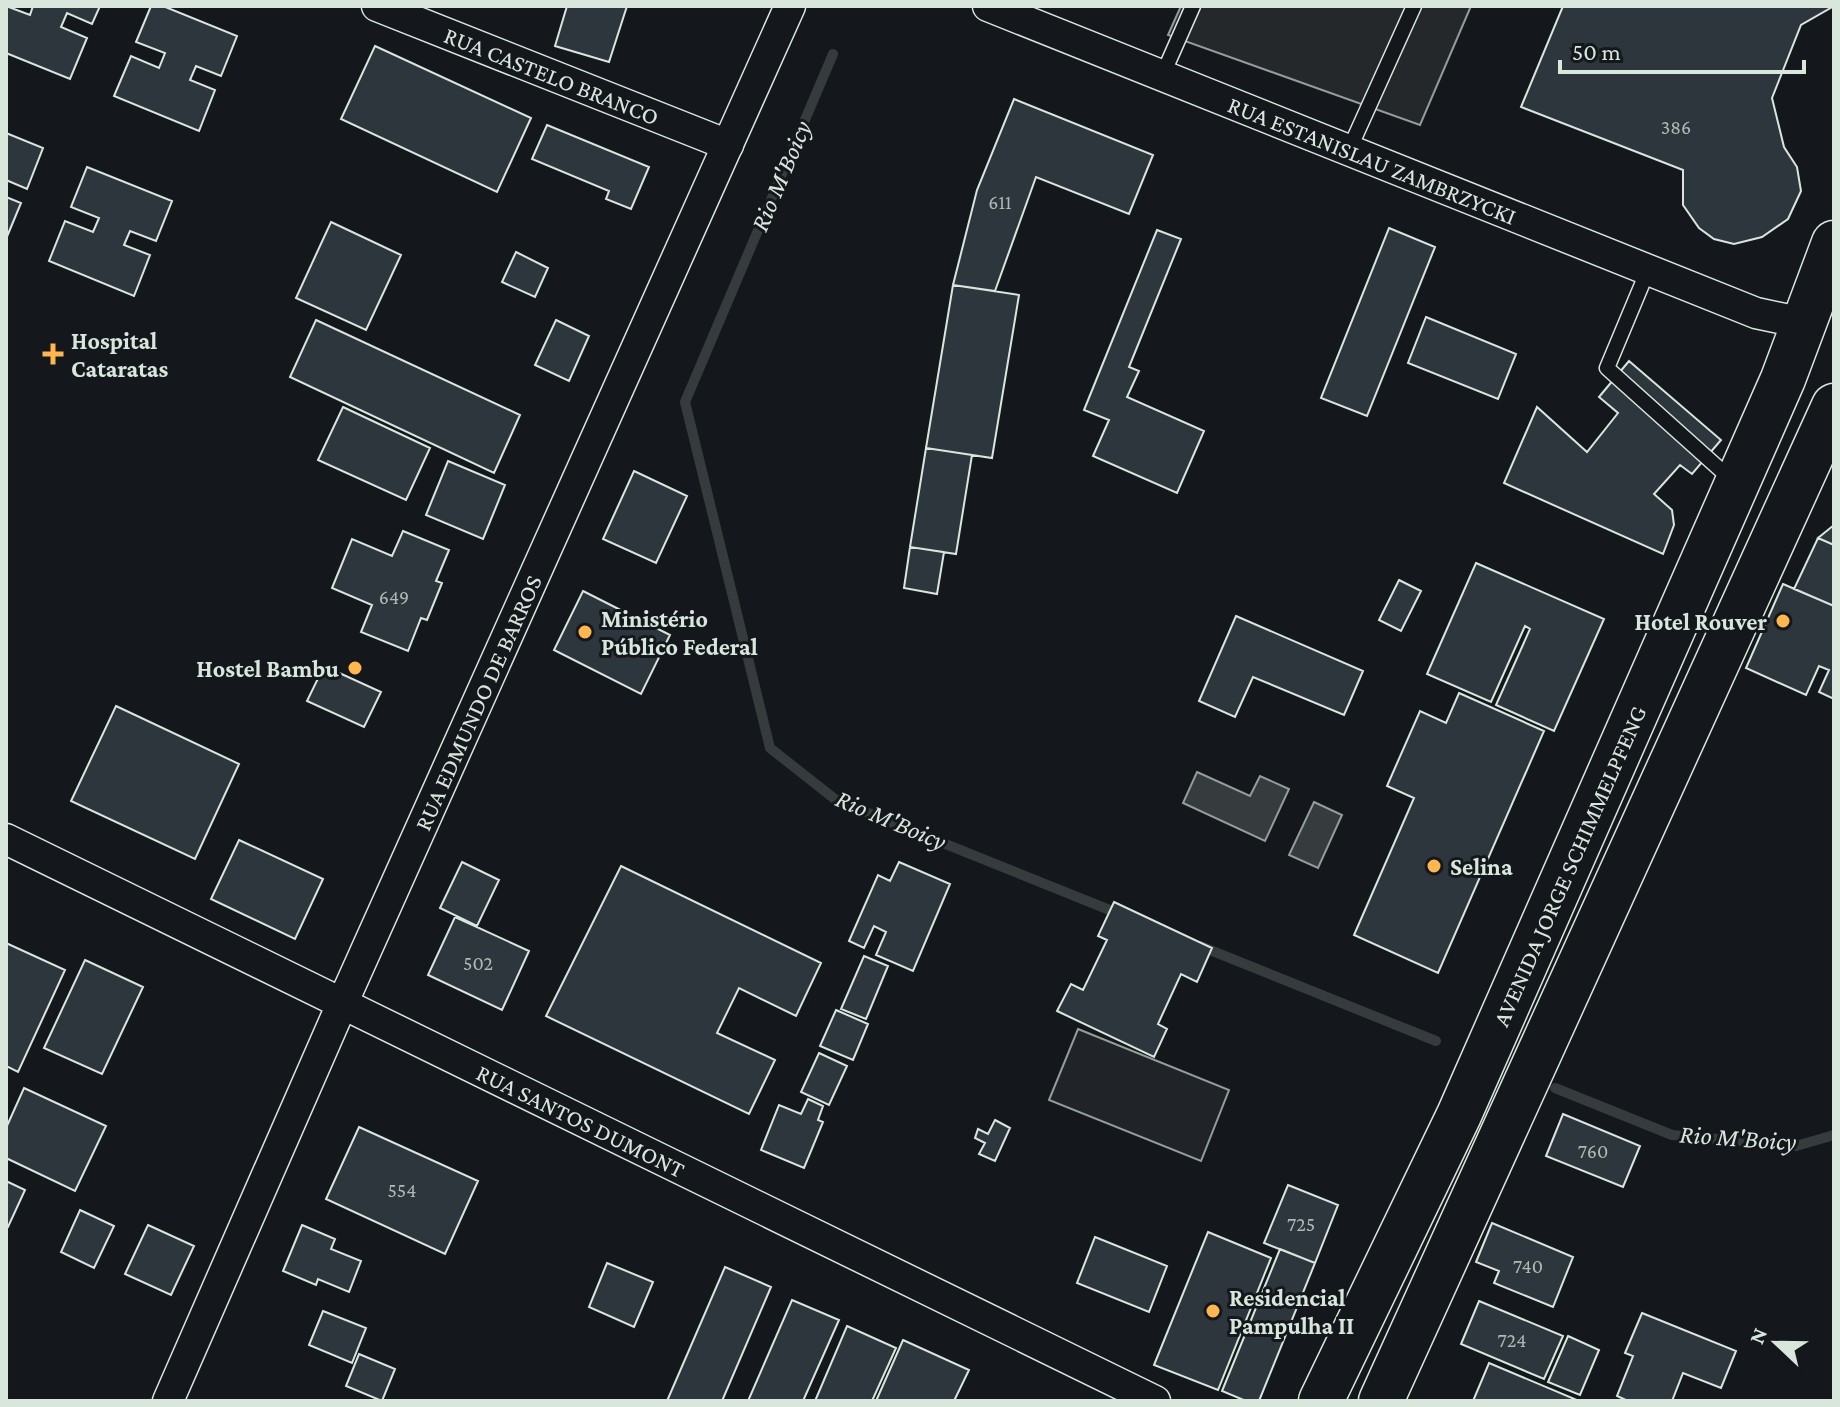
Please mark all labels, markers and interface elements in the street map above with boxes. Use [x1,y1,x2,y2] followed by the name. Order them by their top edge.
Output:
[441,21,663,130] street label: RUA CASTELO BRANCO
[1560,24,1804,74] scale bar
[1572,38,1621,65] text: 50 m
[1224,90,1520,229] street label: RUA ESTANISLAU ZAMBRZYCKI
[745,116,817,236] water label: Rio M'Boicy
[1661,116,1691,138] house number: 386
[988,191,1012,213] house number: 611
[71,327,168,382] place label: Hospital Cataratas
[42,343,64,365] marker: Hospital Cataratas
[408,571,546,834] street label: RUA EDMUNDO DE BARROS
[379,586,409,608] house number: 649
[601,605,758,660] place label: Ministério Público Federal
[1635,608,1767,635] place label: Hotel Rouver
[1774,612,1792,630] marker: Hotel Rouver
[576,623,594,641] marker: Ministério Público Federal
[196,655,339,682] place label: Hostel Bambu
[346,659,364,677] marker: Hostel Bambu
[1486,701,1651,1030] street label: AVENIDA JORGE SCHIMMELPFENG
[831,784,951,856] water label: Rio M'Boicy
[1450,853,1513,880] place label: Selina
[1425,857,1443,875] marker: Selina
[463,952,493,974] house number: 502
[473,1058,689,1182] street label: RUA SANTOS DUMONT
[1678,1119,1798,1157] water label: Rio M'Boicy
[1578,1140,1608,1162] house number: 760
[388,1179,416,1201] house number: 554
[1287,1213,1315,1235] house number: 725
[1513,1255,1543,1277] house number: 740
[1229,1284,1354,1339] place label: Residencial Pampulha II
[1204,1302,1222,1320] marker: Residencial Pampulha II
[1736,1303,1816,1383] north arrow
[1744,1324,1772,1347] text: N
[1498,1329,1526,1351] house number: 724

